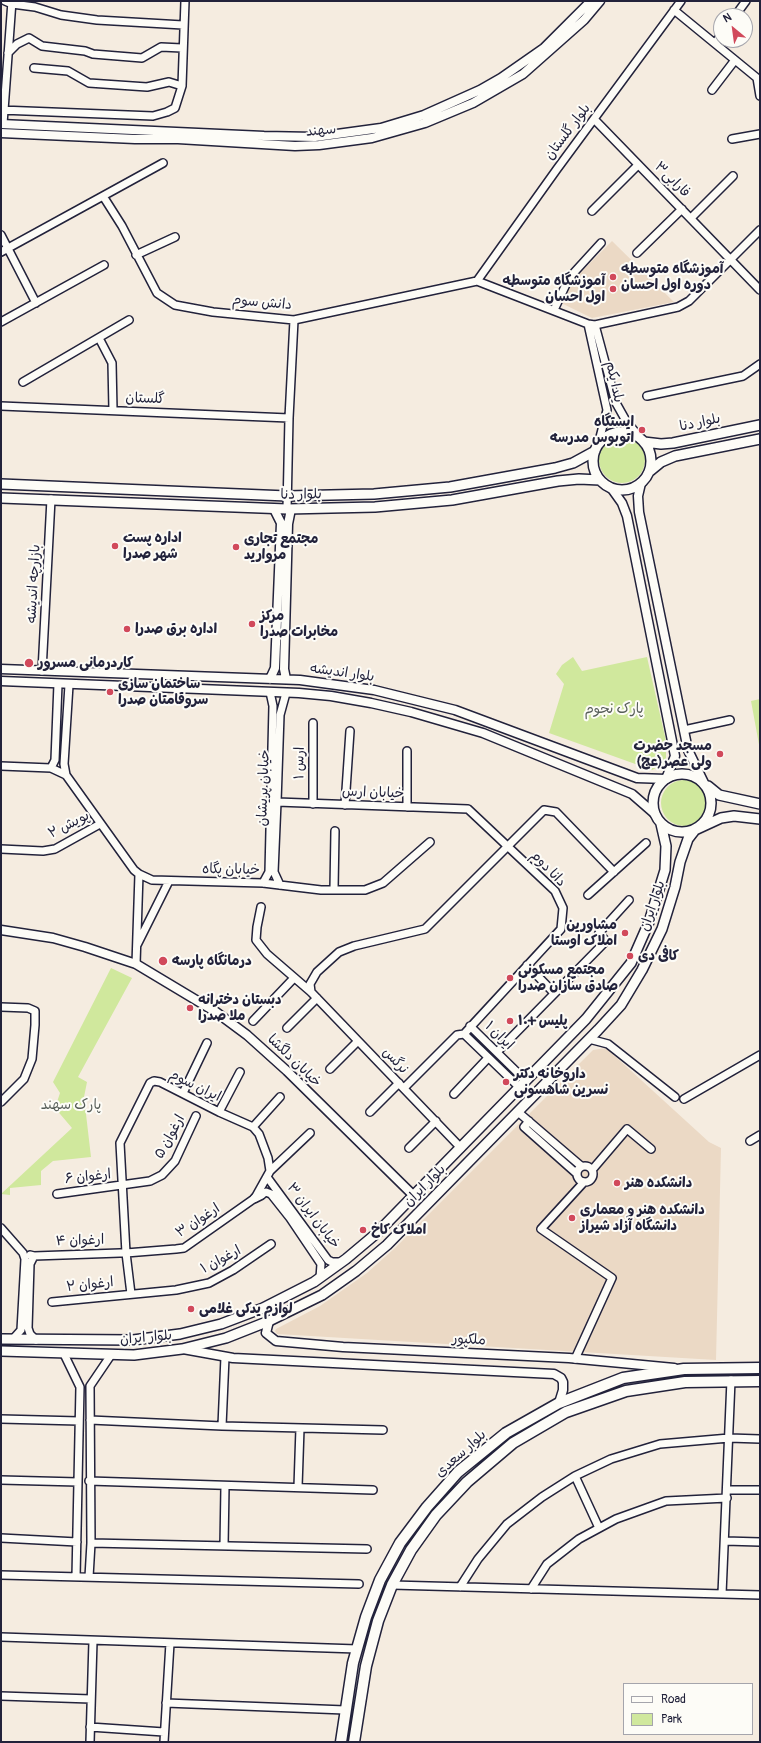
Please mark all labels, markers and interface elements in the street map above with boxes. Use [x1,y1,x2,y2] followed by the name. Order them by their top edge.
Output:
[713,8,753,48] north arrow
[721,10,734,25] text: N
[541,101,595,163] street label: بلوار گلستان
[305,121,337,141] street label: سهند
[651,159,693,201] street label: فارابی۳
[621,261,723,294] place label: آموزشگاه متوسطه دوره اول احسان
[608,272,618,282] marker: آموزشگاه متوسطه دوره اول احسان
[503,273,605,306] place label: آموزشگاه متوسطه اول احسان
[608,284,618,294] marker: آموزشگاه متوسطه اول احسان
[231,292,293,314] street label: دانش سوم
[601,360,627,404] street label: یلدا یکم
[125,390,165,408] street label: گلستان
[678,410,722,436] street label: بلوار دنا
[550,414,634,446] place label: ایستگاه اتوبوس مدرسه
[637,425,647,435] marker: ایستگاه اتوبوس مدرسه
[280,486,322,504] street label: بلوار دنا
[123,530,182,562] place label: اداره پست شهر صدرا
[244,531,318,564] place label: مجتمع تجاری مروارید
[110,541,120,551] marker: اداره پست شهر صدرا
[231,542,241,552] marker: مجتمع تجاری مروارید
[24,544,44,624] street label: بازارچه اندیشه
[260,608,338,640] place label: مرکز مخابرات صدرا
[247,619,257,629] marker: مرکز مخابرات صدرا
[135,621,217,637] place label: اداره برق صدرا
[122,624,132,634] marker: اداره برق صدرا
[38,655,133,671] place label: کاردرمانی مسرور
[23,657,35,669] marker: کاردرمانی مسرور
[309,660,375,686] street label: بلوار اندیشه
[118,676,208,708] place label: ساختمان سازی سروقامتان صدرا
[105,687,115,697] marker: ساختمان سازی سروقامتان صدرا
[584,701,644,717] park label: پارک نجوم
[633,738,712,770] place label: مسجد حضرت ولی عصر(عج)
[291,747,309,779] street label: ارس ۱
[254,749,274,827] street label: خیابان پریشان
[715,749,725,759] marker: مسجد حضرت ولی عصر(عج)
[342,784,404,802] street label: خیابان ارس
[46,808,92,842] street label: پویش ۲
[527,847,569,891] street label: دانا دوم
[202,861,260,879] street label: خیابان پگاه
[637,878,669,934] street label: بلوار ایران
[551,917,617,950] place label: مشاورین املاک اوستا
[620,928,630,938] marker: مشاورین املاک اوستا
[638,948,679,964] place label: کافی دی
[625,951,635,961] marker: کافی دی
[172,953,252,969] place label: درمانگاه پارسه
[157,955,169,967] marker: درمانگاه پارسه
[518,962,618,994] place label: مجتمع مسکونی صادق سازان صدرا
[505,973,515,983] marker: مجتمع مسکونی صادق سازان صدرا
[198,992,282,1024] place label: دبستان دخترانه ملا صدرا
[185,1003,195,1013] marker: دبستان دخترانه ملا صدرا
[518,1013,568,1029] place label: پلیس +۱۰
[505,1016,515,1026] marker: پلیس +۱۰
[481,1018,517,1054] street label: ایران ۱
[263,1031,325,1091] street label: خیابان دلگشا
[378,1044,412,1078] street label: نرگس
[166,1066,224,1106] street label: ایران سوم
[514,1066,608,1098] place label: داروخانه دکتر نسرین شاهسونی
[501,1077,511,1087] marker: داروخانه دکتر نسرین شاهسونی
[41,1097,101,1113] park label: پارک سهند
[151,1112,189,1162] street label: ارغوان ۵
[401,1162,449,1210] street label: بلوار ایران
[64,1166,112,1188] street label: ارغوان ۶
[625,1175,692,1191] place label: دانشکده هنر
[612,1178,622,1188] marker: دانشکده هنر
[283,1180,343,1252] street label: خیابان ایران ۳
[173,1200,223,1242] street label: ارغوان ۳
[580,1202,705,1234] place label: دانشکده هنر و معماری دانشگاه آزاد شیراز
[567,1213,577,1223] marker: دانشکده هنر و معماری دانشگاه آزاد شیراز
[371,1222,426,1238] place label: املاک کاخ
[358,1225,368,1235] marker: املاک کاخ
[55,1232,105,1250] street label: ارغوان ۴
[198,1242,244,1278] street label: ارغوان ۱
[65,1274,115,1296] street label: ارغوان ۲
[199,1301,293,1317] place label: لوازم یدکی غلامی
[186,1304,196,1314] marker: لوازم یدکی غلامی
[119,1327,173,1349] street label: بلوار ایران
[452,1331,486,1349] street label: ملکپور
[432,1427,490,1481] street label: بلوار سعدی
[623,1683,753,1735] legend
[661,1692,686,1707] text: Road
[661,1712,682,1727] text: Park

